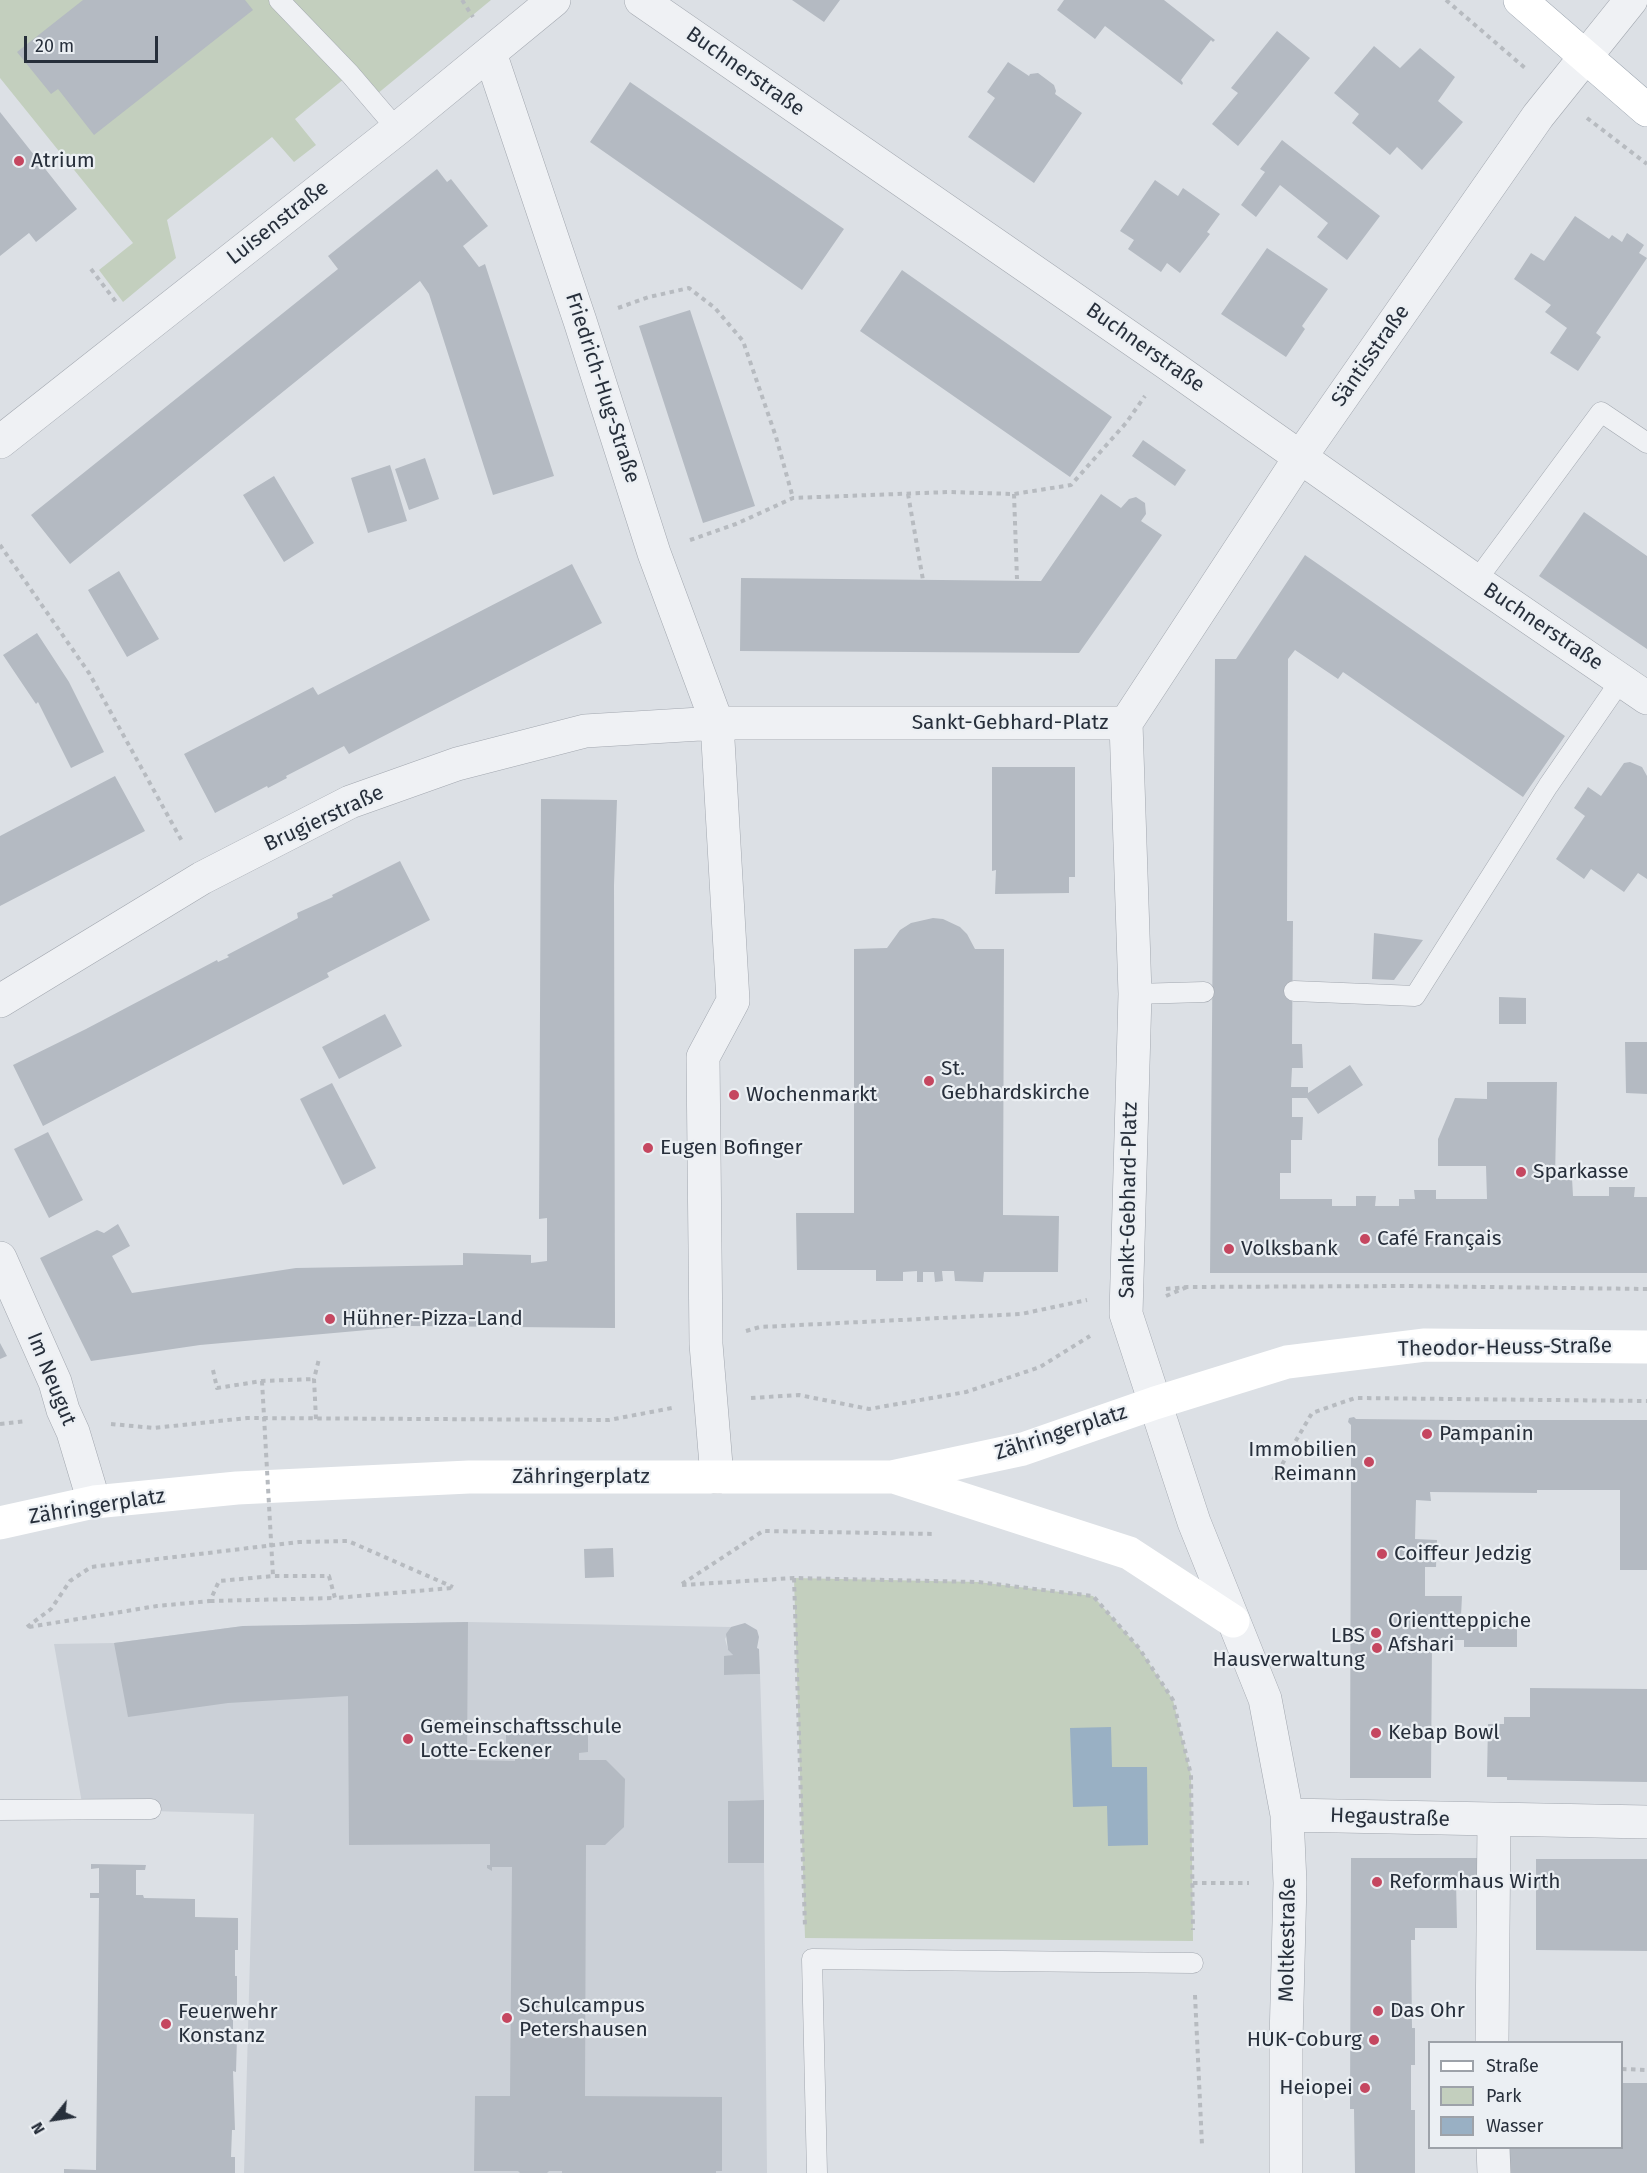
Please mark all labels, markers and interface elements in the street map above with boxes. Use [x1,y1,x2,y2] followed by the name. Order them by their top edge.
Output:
[681,22,809,122] street label: Buchnerstraße
[27,24,160,62] scale bar
[35,35,74,57] text: 20 m
[31,148,95,174] place label: Atrium
[12,154,26,168] marker: Atrium
[222,176,334,270] street label: Luisenstraße
[559,289,645,487] street label: Friedrich-Hug-Straße
[1081,298,1209,398] street label: Buchnerstraße
[1327,300,1415,412] street label: Säntisstraße
[1478,578,1608,676] street label: Buchnerstraße
[912,710,1108,736] street label: Sankt-Gebhard-Platz
[260,780,388,858] street label: Brugierstraße
[941,1056,1090,1106] place label: St. Gebhardskirche
[922,1074,936,1088] marker: St. Gebhardskirche
[746,1082,877,1108] place label: Wochenmarkt
[727,1088,741,1102] marker: Wochenmarkt
[1115,1101,1143,1299] street label: Sankt-Gebhard-Platz
[660,1135,803,1161] place label: Eugen Bofinger
[641,1141,655,1155] marker: Eugen Bofinger
[1533,1159,1629,1185] place label: Sparkasse
[1514,1165,1528,1179] marker: Sparkasse
[1377,1226,1501,1252] place label: Café Français
[1358,1232,1372,1246] marker: Café Français
[1241,1236,1338,1262] place label: Volksbank
[1222,1242,1236,1256] marker: Volksbank
[342,1306,523,1332] place label: Hühner-Pizza-Land
[323,1312,337,1326] marker: Hühner-Pizza-Land
[21,1329,81,1429] street label: Im Neugut
[1398,1334,1612,1362] street label: Theodor-Heuss-Straße
[992,1400,1130,1466] street label: Zähringerplatz
[1439,1421,1534,1447] place label: Pampanin
[1420,1427,1434,1441] marker: Pampanin
[1248,1437,1357,1487] place label: Immobilien Reimann
[1362,1455,1376,1469] marker: Immobilien Reimann
[512,1464,650,1490] street label: Zähringerplatz
[27,1484,167,1530] street label: Zähringerplatz
[1394,1541,1531,1567] place label: Coiffeur Jedzig
[1375,1547,1389,1561] marker: Coiffeur Jedzig
[1388,1608,1531,1658] place label: Orientteppiche Afshari
[1213,1623,1365,1673] place label: LBS Hausverwaltung
[1369,1626,1383,1640] marker: Orientteppiche Afshari
[1370,1641,1384,1655] marker: LBS Hausverwaltung
[420,1714,622,1764] place label: Gemeinschaftsschule Lotte-Eckener
[1388,1720,1499,1746] place label: Kebap Bowl
[1369,1726,1383,1740] marker: Kebap Bowl
[401,1732,415,1746] marker: Gemeinschaftsschule Lotte-Eckener
[1330,1803,1450,1833] street label: Hegaustraße
[1389,1869,1561,1895] place label: Reformhaus Wirth
[1370,1875,1384,1889] marker: Reformhaus Wirth
[1274,1878,1302,2002] street label: Moltkestraße
[519,1993,648,2043] place label: Schulcampus Petershausen
[1390,1998,1465,2024] place label: Das Ohr
[178,1999,278,2049] place label: Feuerwehr Konstanz
[1371,2004,1385,2018] marker: Das Ohr
[500,2011,514,2025] marker: Schulcampus Petershausen
[159,2017,173,2031] marker: Feuerwehr Konstanz
[1247,2027,1362,2053] place label: HUK-Coburg
[1367,2033,1381,2047] marker: HUK-Coburg
[1428,2041,1623,2149] legend
[1486,2055,1539,2077] text: Straße
[1279,2075,1353,2101] place label: Heiopei
[1358,2081,1372,2095] marker: Heiopei
[1486,2085,1521,2107] text: Park
[24,2089,84,2149] north arrow
[1486,2115,1543,2137] text: Wasser
[27,2119,49,2138] text: N

